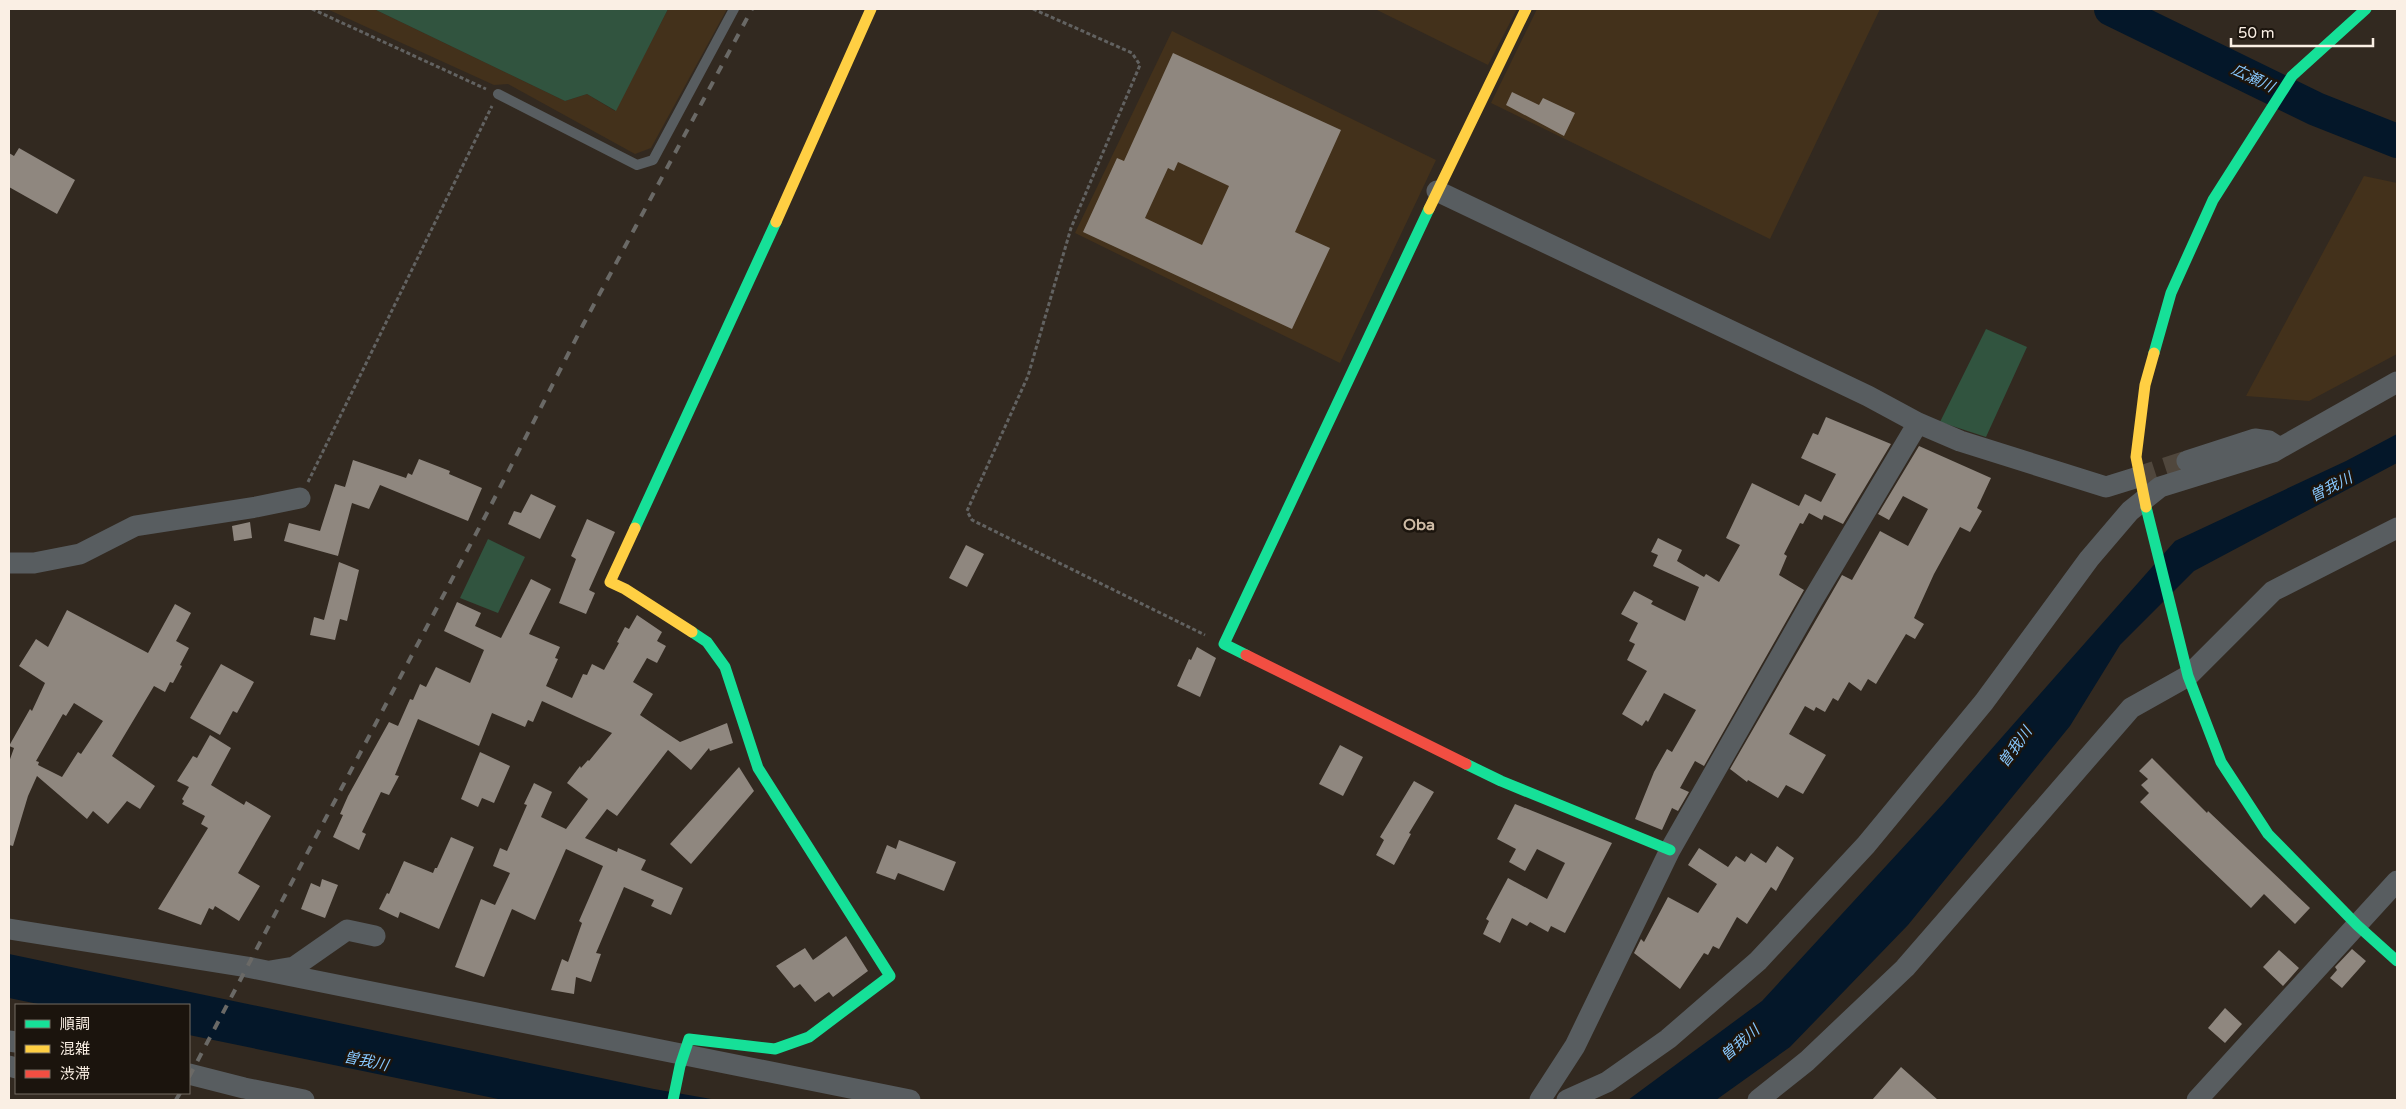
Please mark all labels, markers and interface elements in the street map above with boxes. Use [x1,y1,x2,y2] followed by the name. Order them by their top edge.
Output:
[2231,15,2374,47] scale bar
[2238,24,2275,42] text: 50 m
[2229,60,2279,97] water label: 広瀬川
[2307,468,2357,505] water label: 曽我川
[1403,515,1435,535] district label: Oba
[1994,722,2037,770] water label: 曽我川
[15,1004,190,1094] legend
[60,1015,90,1033] text: 順調
[1717,1020,1764,1065] water label: 曽我川
[60,1040,90,1058] text: 混雑
[342,1048,392,1075] water label: 曽我川
[60,1065,90,1083] text: 渋滞

